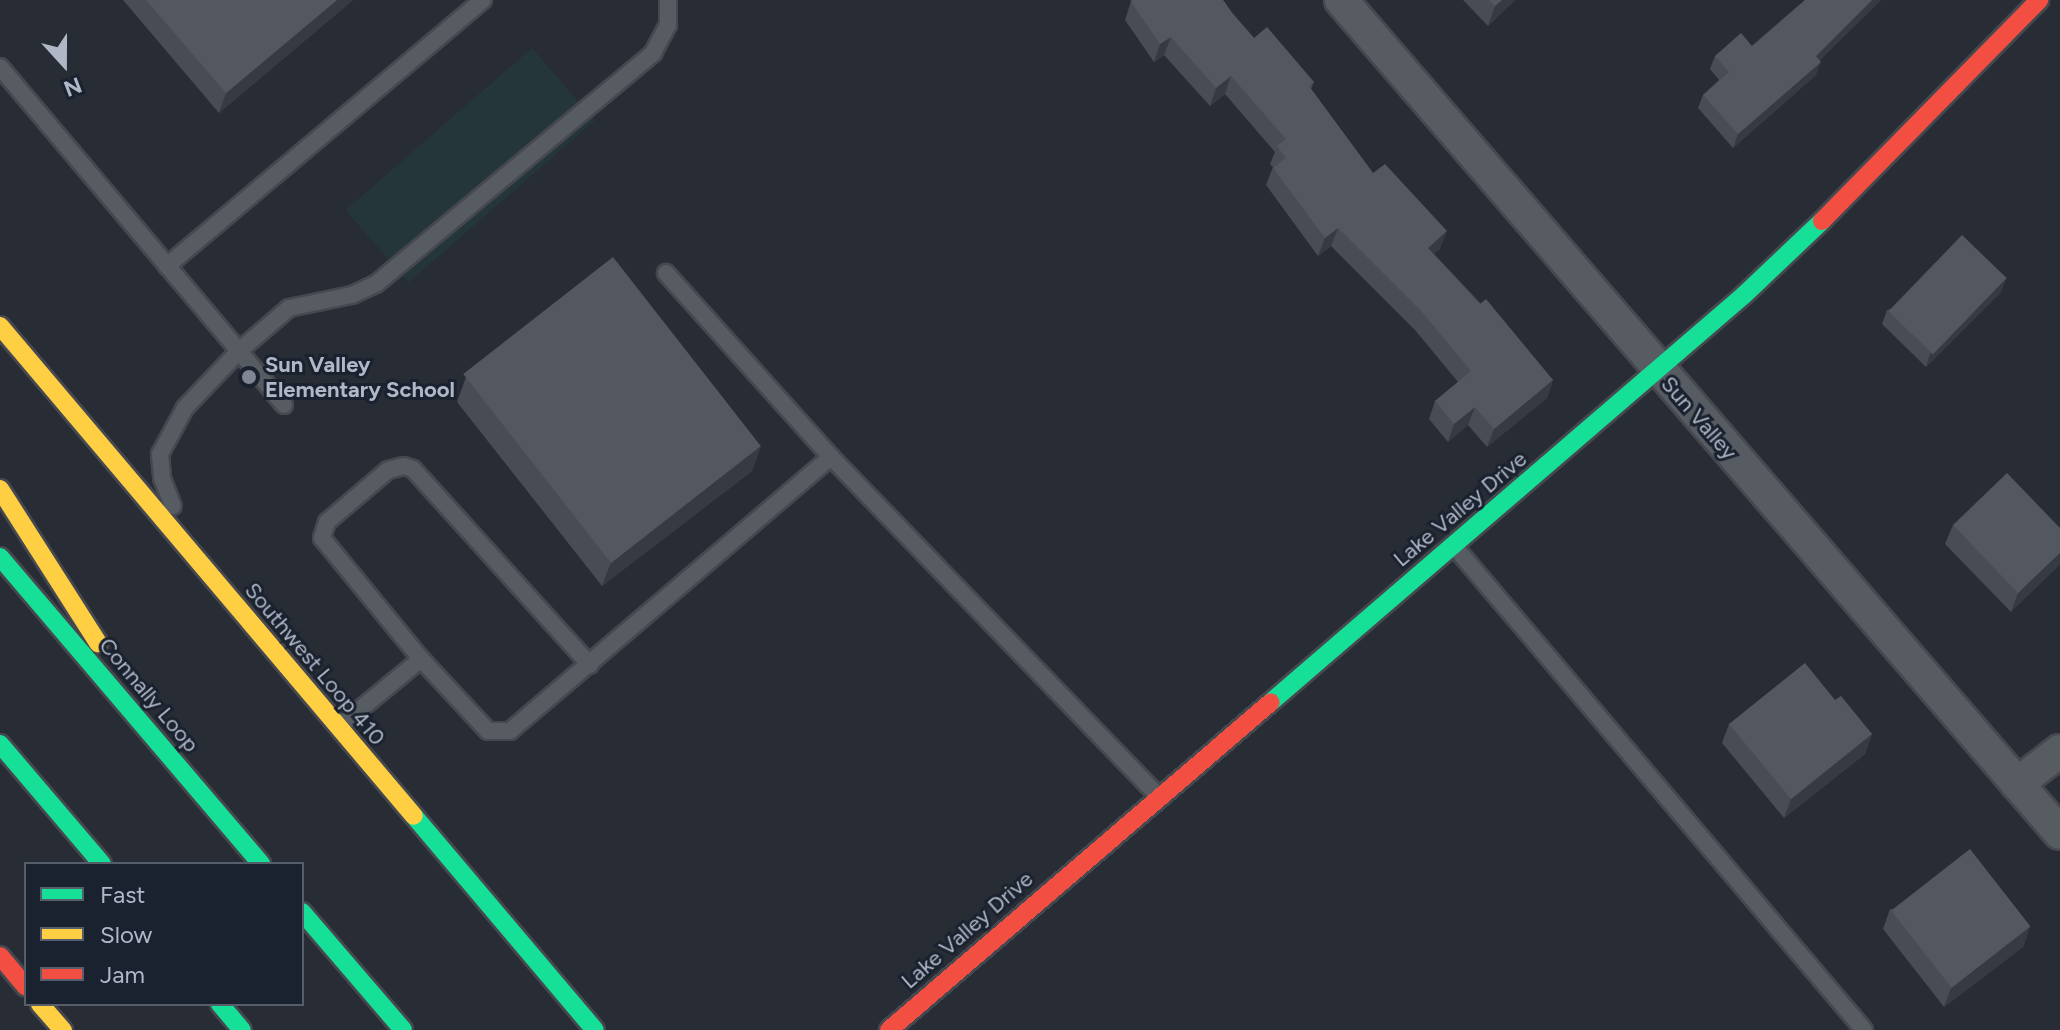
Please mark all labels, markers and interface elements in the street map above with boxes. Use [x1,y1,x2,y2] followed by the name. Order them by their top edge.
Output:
[24,24,104,104] north arrow
[60,71,86,103] text: N
[265,351,455,402] place label: Sun Valley Elementary School
[240,368,258,386] marker: Sun Valley Elementary School
[1656,371,1742,465] street label: Sun Valley
[1388,446,1532,572] street label: Lake Valley Drive
[239,577,391,751] street label: Southwest Loop 410
[94,632,204,758] street label: Connally Loop
[24,862,304,1006] legend
[896,866,1038,994] street label: Lake Valley Drive
[100,880,145,909] text: Fast
[100,920,152,949] text: Slow
[100,960,145,989] text: Jam

